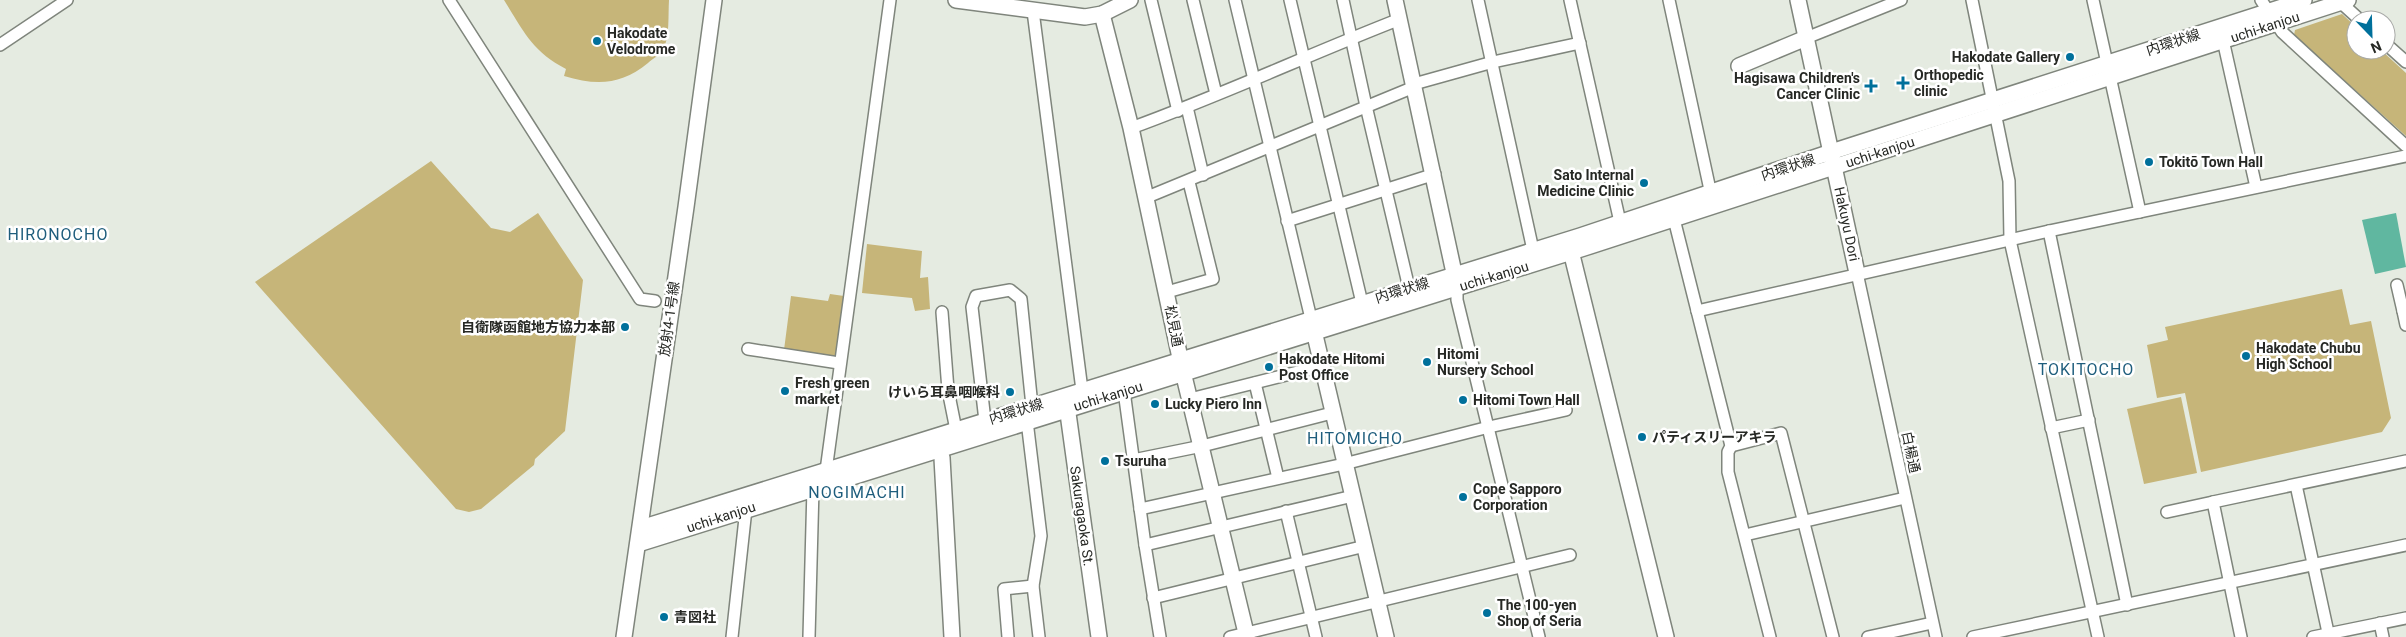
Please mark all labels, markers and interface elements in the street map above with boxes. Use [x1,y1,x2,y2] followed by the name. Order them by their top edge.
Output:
[2229,8,2301,46] street label: uchi-kanjou
[2346,10,2396,60] north arrow
[607,25,676,57] place label: Hakodate Velodrome
[2144,26,2202,58] street label: 内環状線
[591,35,603,47] marker: Hakodate Velodrome
[2368,38,2384,56] text: N
[1952,49,2061,65] place label: Hakodate Gallery
[2064,51,2076,63] marker: Hakodate Gallery
[1914,67,1984,99] place label: Orthopedic clinic
[1734,70,1860,102] place label: Hagisawa Children's Cancer Clinic
[1896,76,1910,90] marker: Orthopedic clinic
[1864,79,1878,93] marker: Hagisawa Children's Cancer Clinic
[1844,133,1916,171] street label: uchi-kanjou
[1759,151,1817,183] street label: 内環状線
[2159,154,2263,170] place label: Tokitō Town Hall
[2143,156,2155,168] marker: Tokitō Town Hall
[1537,167,1634,199] place label: Sato Internal Medicine Clinic
[1638,177,1650,189] marker: Sato Internal Medicine Clinic
[1831,185,1863,263] street label: Hakuyu Dori
[8,225,108,244] district label: HIRONOCHO
[1457,258,1531,294] street label: uchi-kanjou
[1373,274,1431,306] street label: 内環状線
[656,280,682,358] street label: 放射4-1号線
[1162,304,1186,348] street label: 松見通
[461,319,615,335] place label: 自衛隊函館地方協力本部
[619,321,631,333] marker: 自衛隊函館地方協力本部
[2256,340,2361,372] place label: Hakodate Chubu High School
[1437,346,1534,378] place label: Hitomi Nursery School
[2240,350,2252,362] marker: Hakodate Chubu High School
[1279,351,1385,383] place label: Hakodate Hitomi Post Office
[1421,356,1433,368] marker: Hitomi Nursery School
[2038,360,2134,379] district label: TOKITOCHO
[1263,361,1275,373] marker: Hakodate Hitomi Post Office
[795,375,870,407] place label: Fresh green market
[1071,378,1145,414] street label: uchi-kanjou
[888,384,1000,400] place label: けいら耳鼻咽喉科
[779,385,791,397] marker: Fresh green market
[1004,386,1016,398] marker: けいら耳鼻咽喉科
[1473,392,1580,408] place label: Hitomi Town Hall
[1457,394,1469,406] marker: Hitomi Town Hall
[987,395,1045,427] street label: 内環状線
[1165,396,1262,412] place label: Lucky Piero Inn
[1149,398,1161,410] marker: Lucky Piero Inn
[1307,429,1403,448] district label: HITOMICHO
[1652,429,1777,445] place label: パティスリーアキラ
[1899,430,1923,474] street label: 白楊通
[1636,431,1648,443] marker: パティスリーアキラ
[1115,453,1167,469] place label: Tsuruha
[1099,455,1111,467] marker: Tsuruha
[1067,465,1097,567] street label: Sakuragaoka St.
[1473,481,1562,513] place label: Cope Sapporo Corporation
[808,483,906,502] district label: NOGIMACHI
[1457,491,1469,503] marker: Cope Sapporo Corporation
[685,498,757,536] street label: uchi-kanjou
[1497,597,1582,629] place label: The 100-yen Shop of Seria
[1481,607,1493,619] marker: The 100-yen Shop of Seria
[674,609,716,625] place label: 青図社
[658,611,670,623] marker: 青図社

